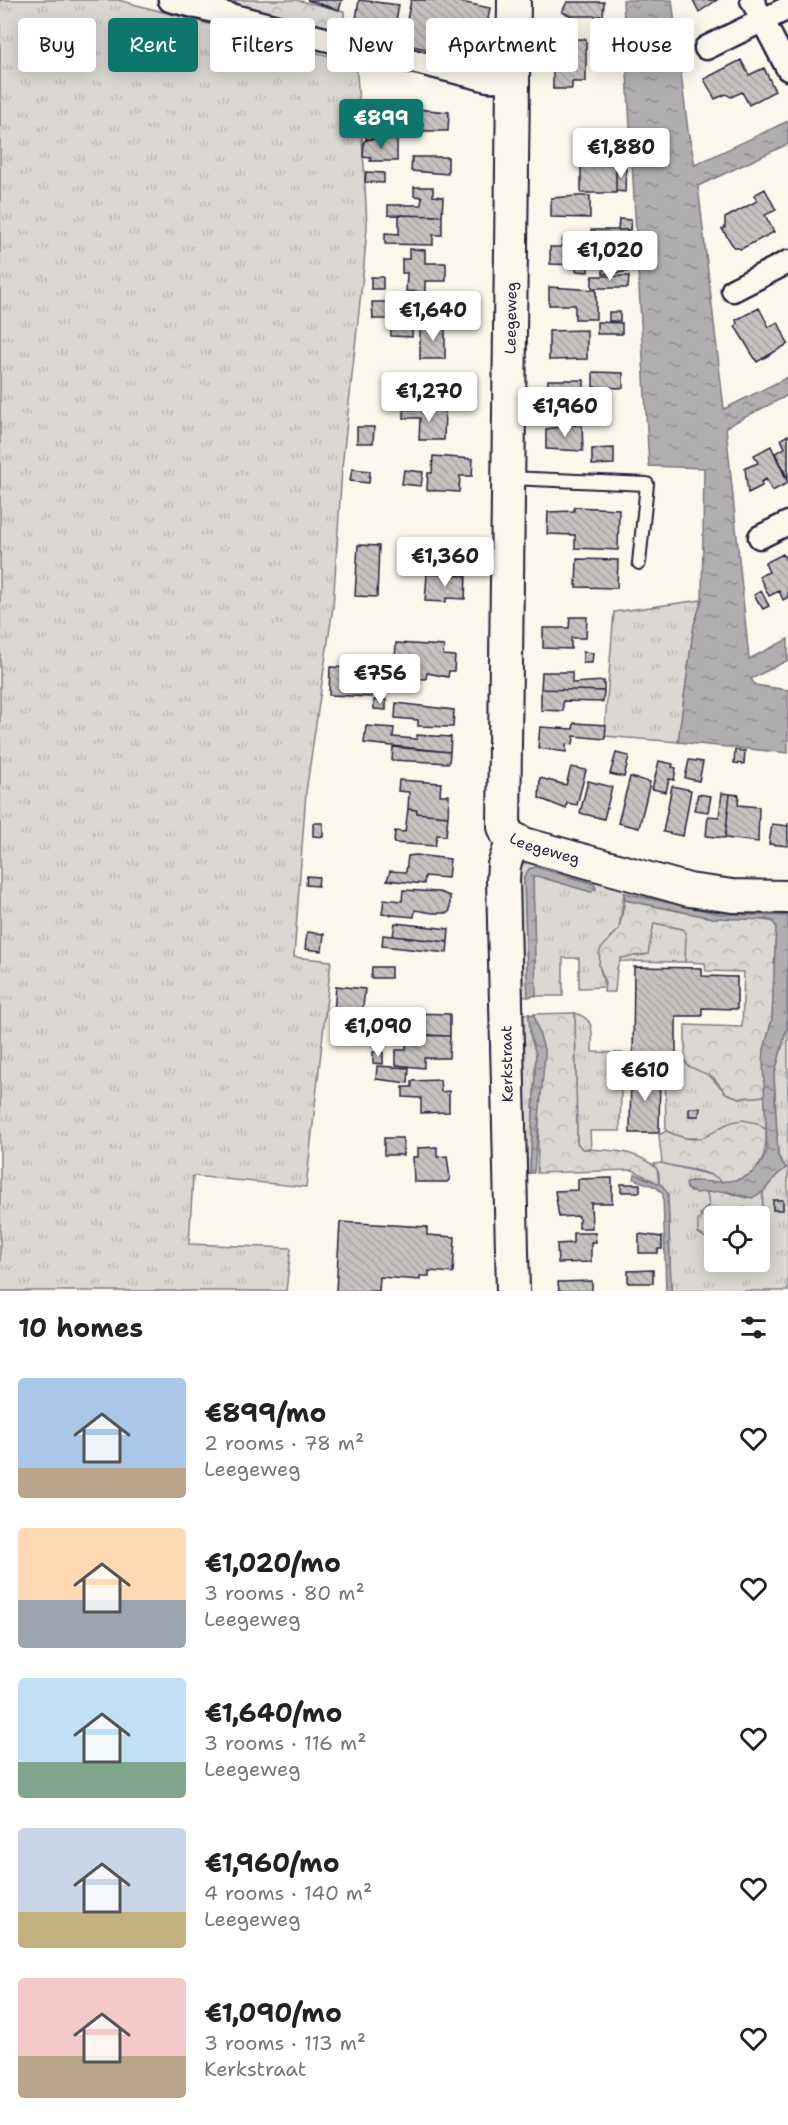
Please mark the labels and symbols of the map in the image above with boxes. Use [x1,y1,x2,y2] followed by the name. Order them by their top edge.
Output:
[345,99,417,150] pin: €899
[572,128,670,179] pin: €1,880
[561,231,659,282] pin: €1,020
[500,282,522,354] street label: Leegeweg
[384,291,482,342] pin: €1,640
[380,372,478,423] pin: €1,270
[516,387,614,438] pin: €1,960
[396,537,494,588] pin: €1,360
[344,654,416,705] pin: €756
[506,828,582,869] street label: Leegeweg
[329,1007,427,1058] pin: €1,090
[496,1025,518,1103] street label: Kerkstraat
[609,1051,681,1102] pin: €610

